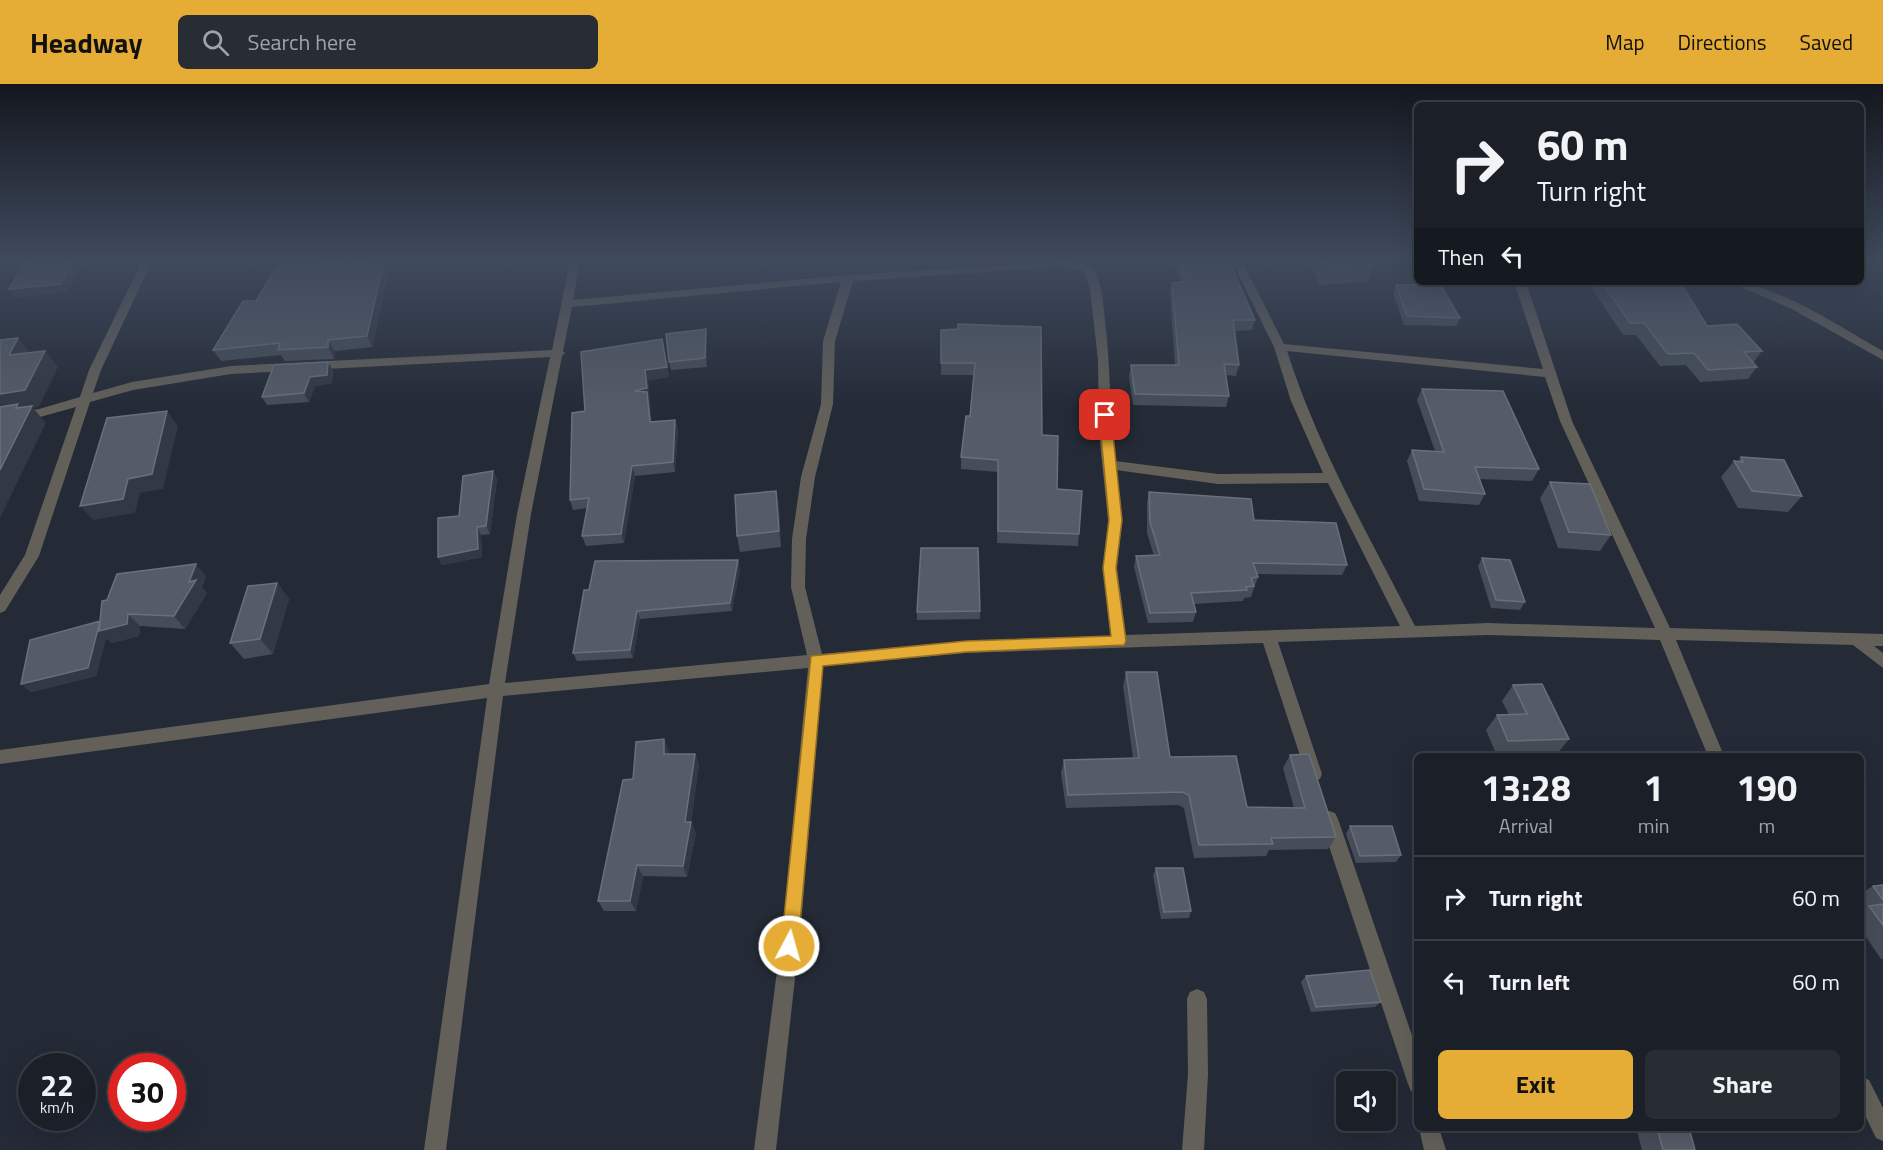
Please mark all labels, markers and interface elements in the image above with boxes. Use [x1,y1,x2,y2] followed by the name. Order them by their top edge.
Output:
[178,15,598,69] search box
[30,21,142,64] text: Headway
[247,25,357,59] text: Search here
[199,26,232,59] icon: search
[1605,26,1645,58] text: Map
[1678,26,1767,58] text: Directions
[1800,26,1853,58] text: Saved
[1537,112,1629,176] text: 60 m
[1438,126,1516,204] icon: right
[1537,170,1646,211] text: Turn right
[1438,240,1484,274] text: Then
[1496,240,1529,273] icon: left
[1079,389,1130,440] pin
[1088,398,1121,431] icon: arrive
[1481,760,1571,815] text: 13:28
[1644,760,1664,815] text: 1
[1737,760,1797,815] text: 190
[1499,810,1553,841] text: Arrival
[1638,810,1670,841] text: min
[1758,810,1775,841] text: m
[1489,881,1583,915] text: Turn right
[1792,881,1840,915] text: 60 m
[1438,882,1471,915] icon: right
[757,914,821,978] position arrow
[1489,965,1570,999] text: Turn left
[1792,965,1840,999] text: 60 m
[1438,966,1471,999] icon: left
[1438,1050,1633,1119] button: Exit
[1645,1050,1840,1119] button: Share
[108,1053,186,1131] speed limit sign: 30
[40,1062,74,1108] text: 22
[1336,1071,1396,1131] map controls
[1336,1071,1396,1131] button: sound
[40,1096,74,1119] text: km/h

